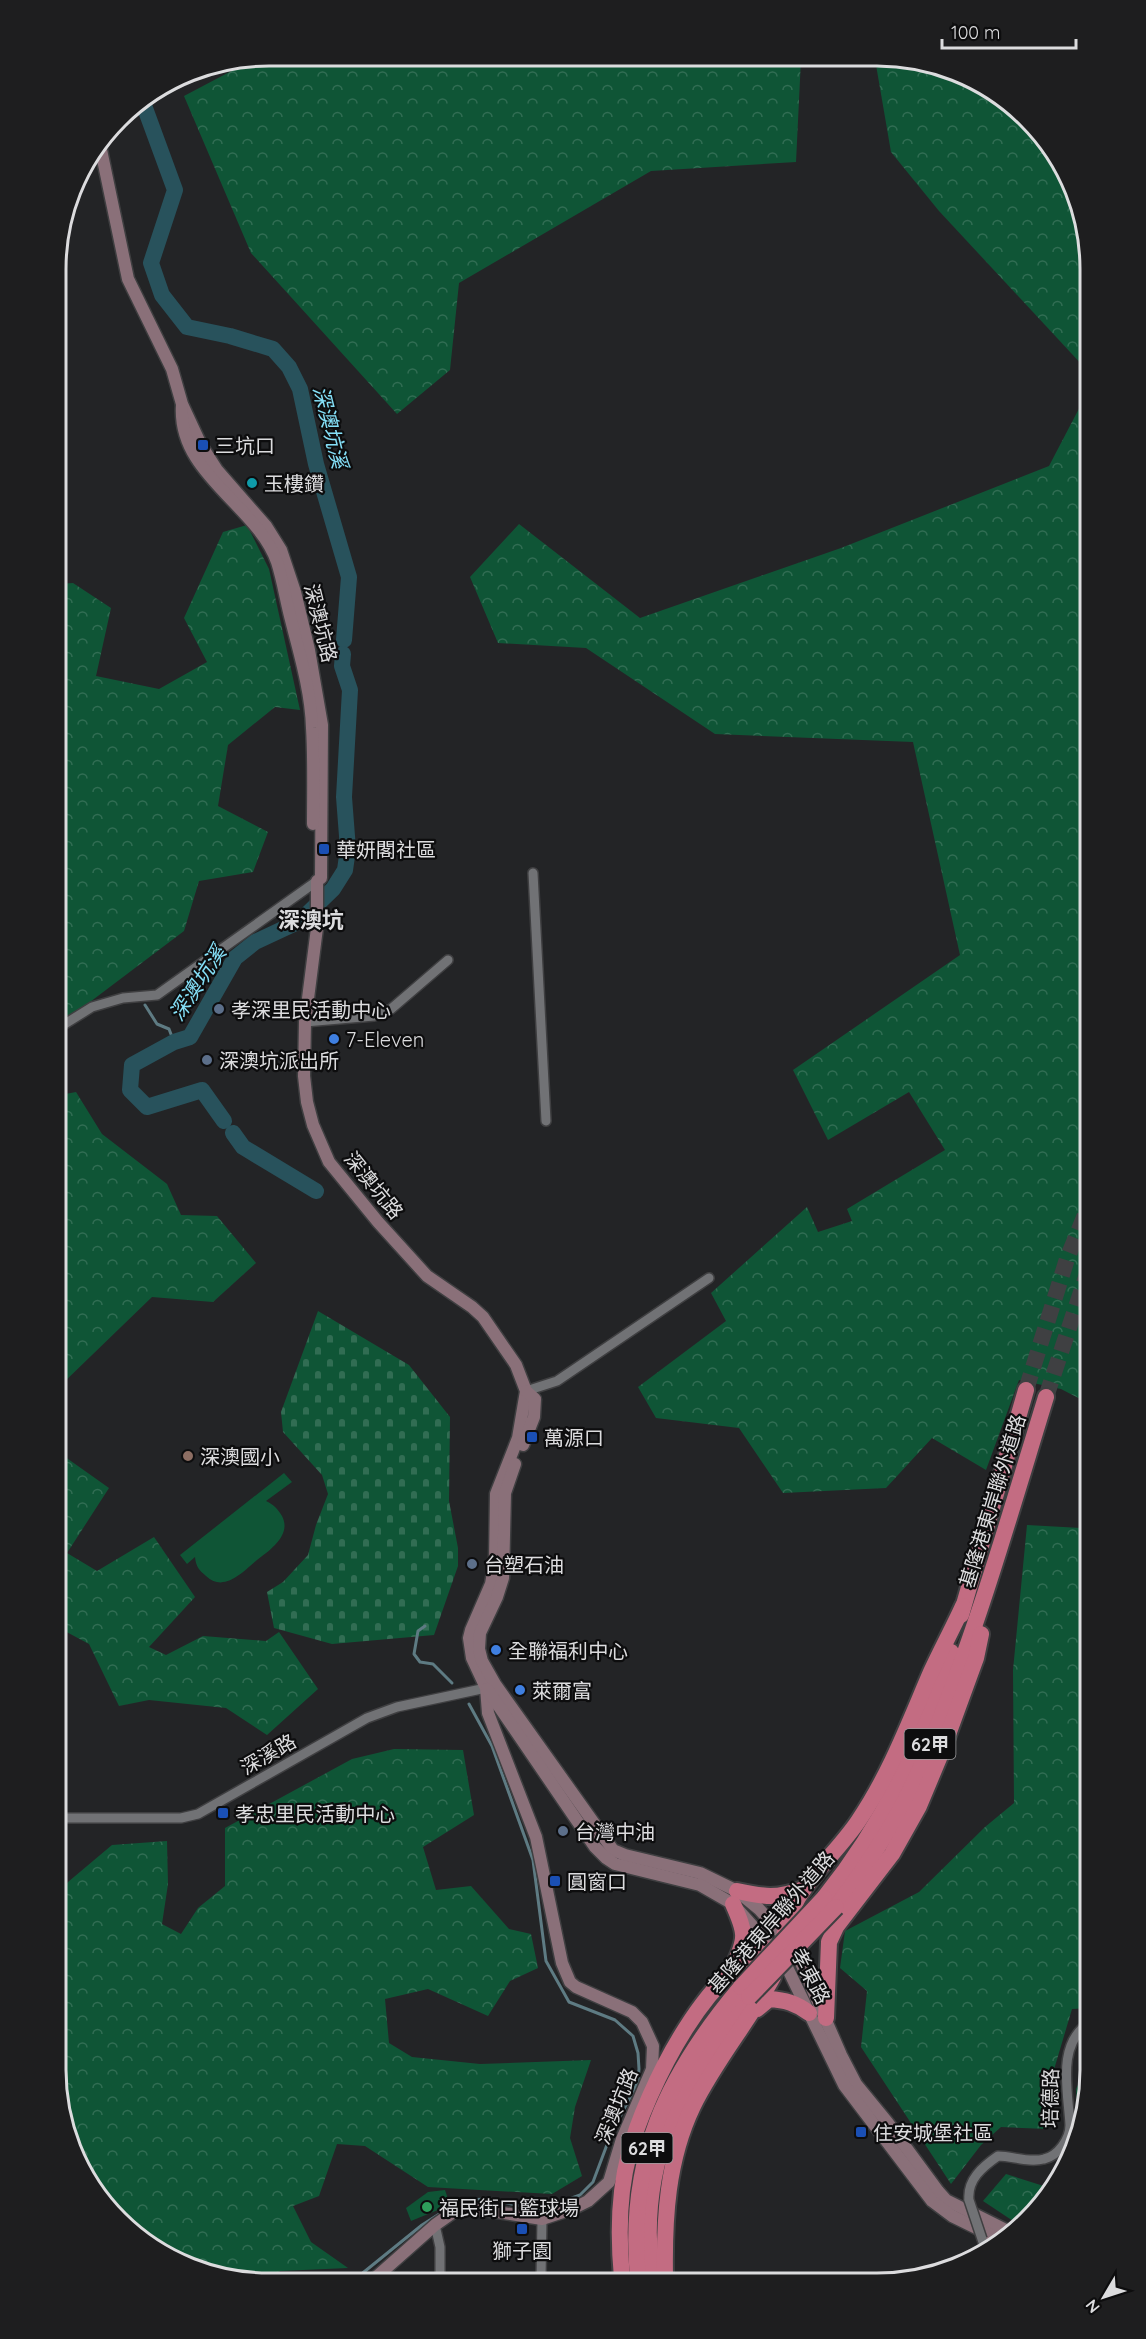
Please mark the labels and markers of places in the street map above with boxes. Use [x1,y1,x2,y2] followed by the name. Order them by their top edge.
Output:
[215,433,275,458] place label: 三坑口
[196,438,210,452] marker: 三坑口
[264,471,324,496] place label: 玉樓鑽
[245,476,259,490] marker: 玉樓鑽
[336,837,436,862] place label: 華妍閣社區
[317,842,331,856] marker: 華妍閣社區
[231,997,391,1022] place label: 孝深里民活動中心
[212,1002,226,1016] marker: 孝深里民活動中心
[346,1027,424,1052] place label: 7-Eleven
[327,1032,341,1046] marker: 7-Eleven
[219,1048,339,1073] place label: 深澳坑派出所
[200,1053,214,1067] marker: 深澳坑派出所
[544,1425,604,1450] place label: 萬源口
[525,1430,539,1444] marker: 萬源口
[200,1444,280,1469] place label: 深澳國小
[181,1449,195,1463] marker: 深澳國小
[484,1552,564,1577] place label: 台塑石油
[465,1557,479,1571] marker: 台塑石油
[508,1638,628,1663] place label: 全聯福利中心
[489,1643,503,1657] marker: 全聯福利中心
[532,1678,592,1703] place label: 萊爾富
[513,1683,527,1697] marker: 萊爾富
[235,1801,395,1826] place label: 孝忠里民活動中心
[216,1806,230,1820] marker: 孝忠里民活動中心
[575,1819,655,1844] place label: 台灣中油
[556,1824,570,1838] marker: 台灣中油
[567,1869,627,1894] place label: 圓窗口
[548,1874,562,1888] marker: 圓窗口
[873,2120,993,2145] place label: 住安城堡社區
[854,2125,868,2139] marker: 住安城堡社區
[439,2195,579,2220] place label: 福民街口籃球場
[420,2200,434,2214] marker: 福民街口籃球場
[515,2222,529,2236] marker: 獅子園
[492,2238,552,2263] place label: 獅子園

